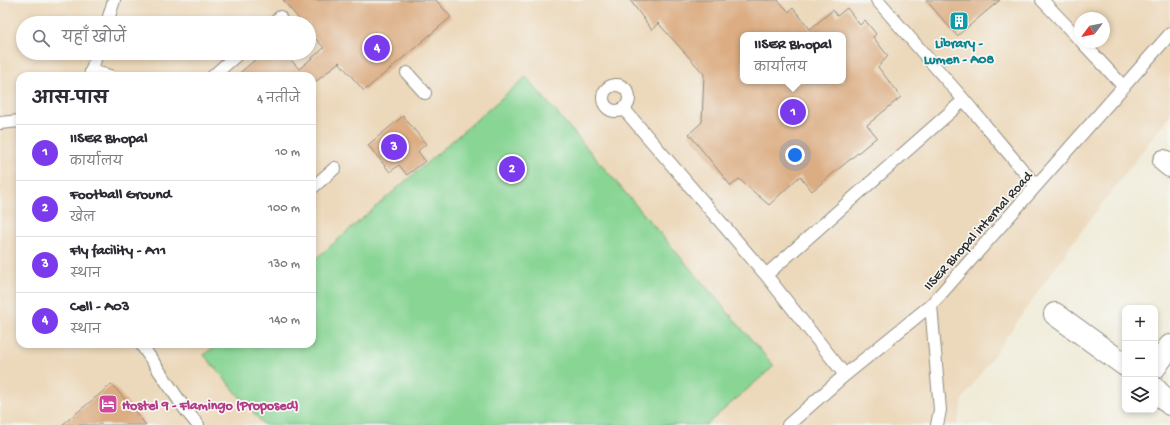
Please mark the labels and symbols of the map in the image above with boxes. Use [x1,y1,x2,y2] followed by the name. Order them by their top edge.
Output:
[948,10,970,32] building icon: Library - Lumen - A08
[1074,12,1110,48] north arrow
[364,33,390,63] pin: 4
[924,36,995,69] place label: Library - Lumen - A08
[780,97,806,127] pin: 1
[381,132,407,162] pin: 3
[785,145,805,165] your location
[499,154,525,184] pin: 2
[921,167,1038,295] street label: IISER Bhopal internal Road
[97,393,119,415] hotel icon: Hostel 9 - Flamingo (Proposed)
[122,398,299,415] place label: Hostel 9 - Flamingo (Proposed)

